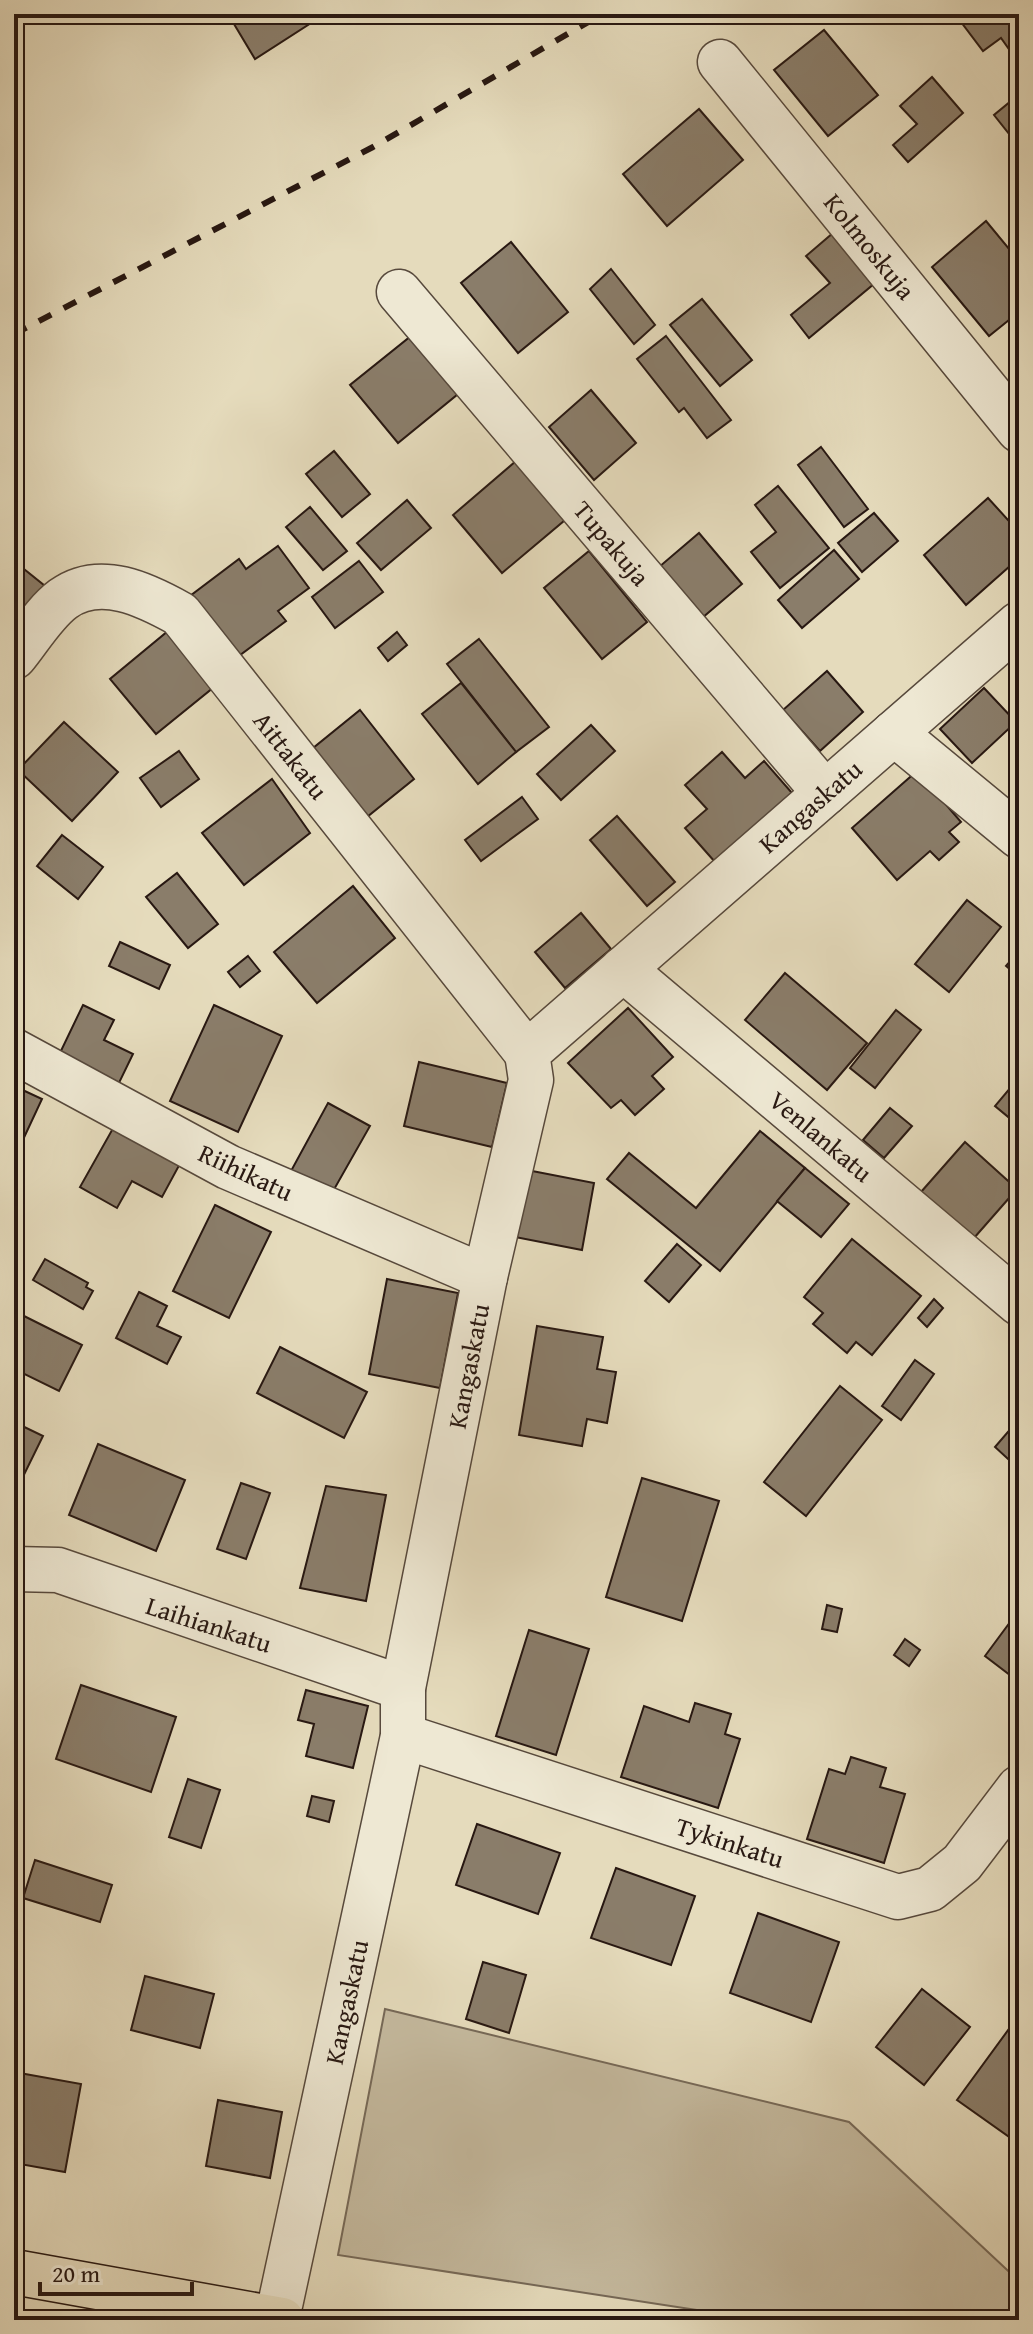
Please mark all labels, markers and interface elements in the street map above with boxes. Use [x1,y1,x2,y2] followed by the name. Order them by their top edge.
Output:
[815,184,926,308] street label: Kolmoskuja
[564,492,660,595] street label: Tupakuja
[244,703,338,807] street label: Aittakatu
[749,750,871,862] street label: Kangaskatu
[761,1081,881,1191] street label: Venlankatu
[192,1133,300,1211] street label: Riihikatu
[437,1300,499,1432] street label: Kangaskatu
[141,1585,277,1663] street label: Laihiankatu
[671,1806,789,1878] street label: Tykinkatu
[314,1936,378,2068] street label: Kangaskatu
[40,2246,192,2296] scale bar
[52,2256,100,2291] text: 20 m

